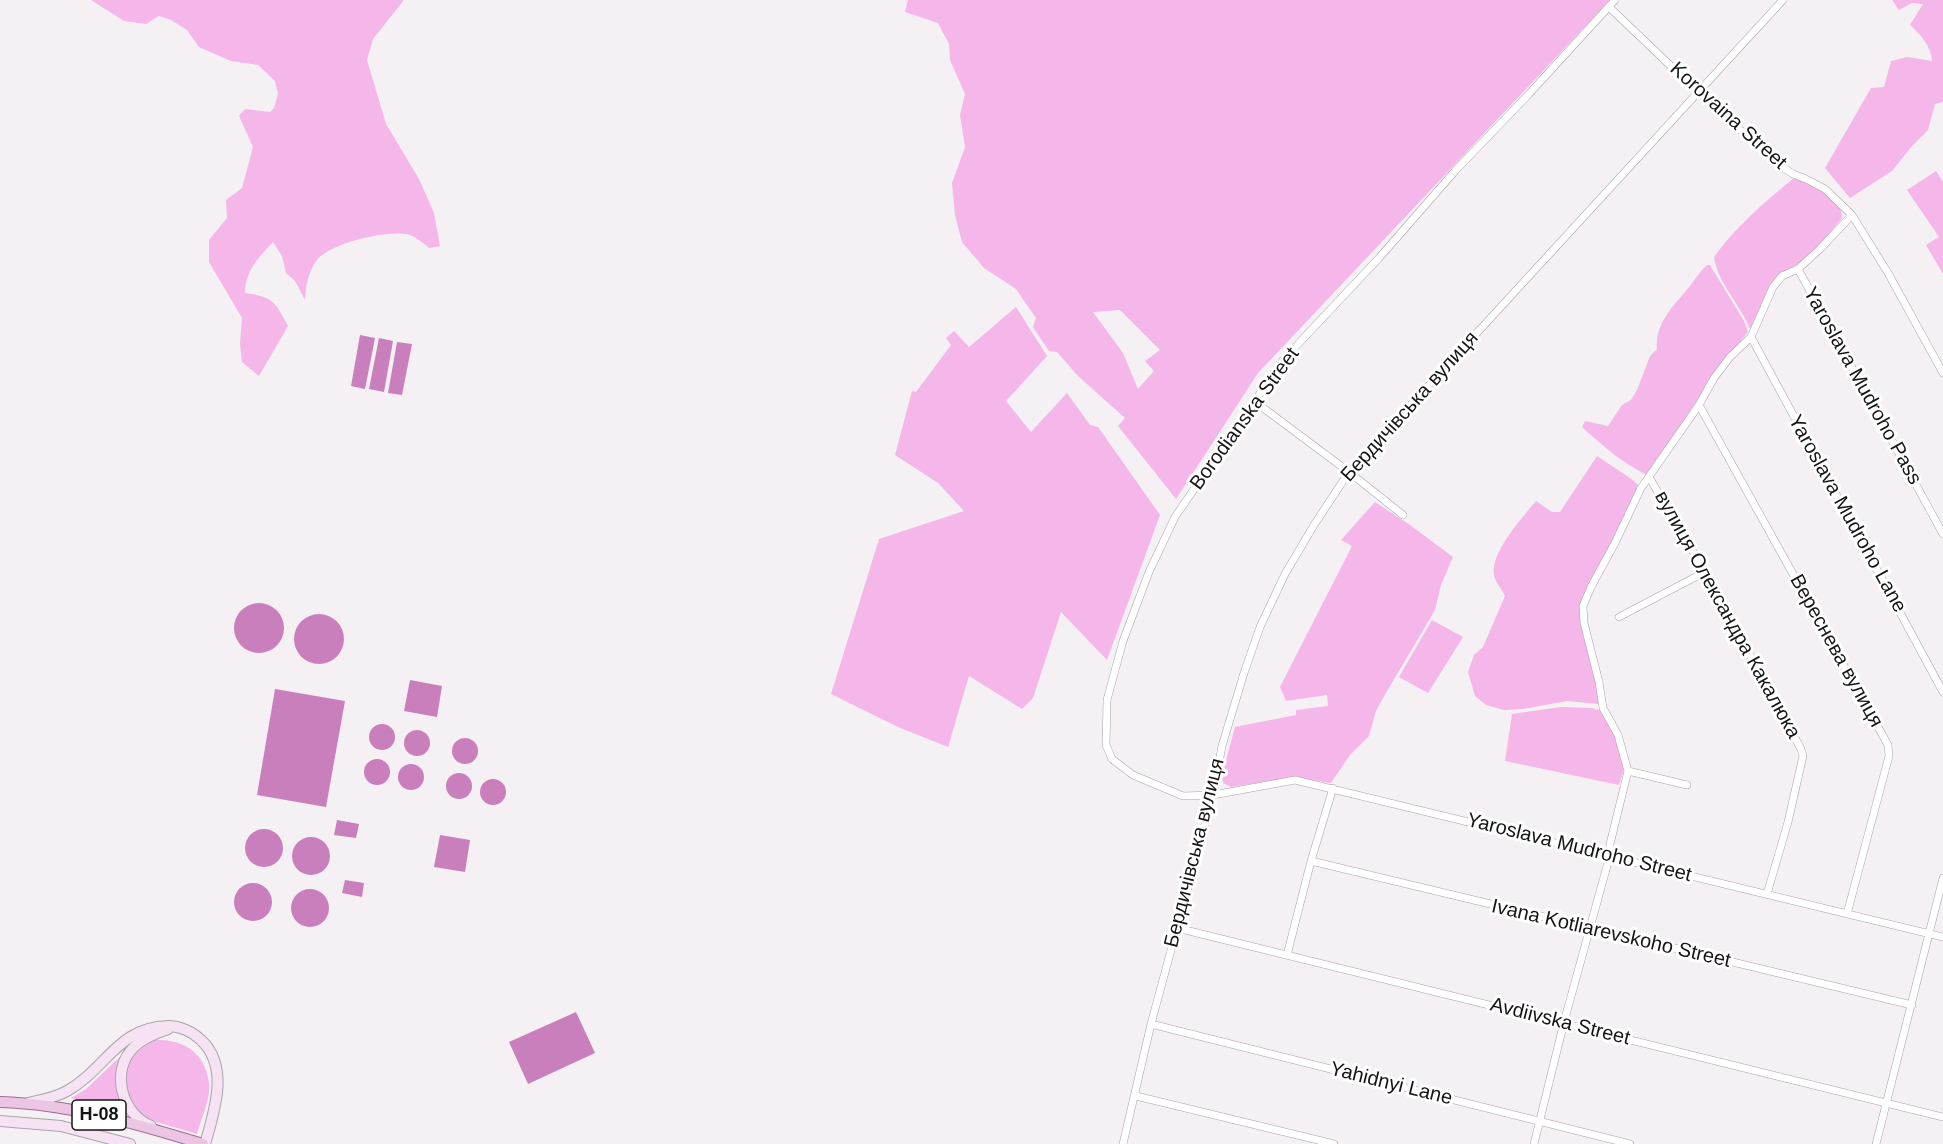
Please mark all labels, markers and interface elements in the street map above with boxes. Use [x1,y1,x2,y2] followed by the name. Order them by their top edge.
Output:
[1665,57,1791,175] street label: Korovaina Street
[1798,283,1926,489] street label: Yaroslava Mudroho Pass
[1336,327,1484,487] street label: Бердичівська вулиця
[1185,343,1305,495] street label: Borodianska Street
[1783,411,1911,617] street label: Yaroslava Mudroho Lane
[1649,487,1805,743] street label: вулиця Олександра Какалюка
[1784,570,1888,732] street label: Вереснева вулиця
[1160,756,1230,950] street label: Бердичівська вулиця
[1464,808,1694,888] street label: Yaroslava Mudroho Street
[1489,895,1733,973] street label: Ivana Kotliarevskoho Street
[1488,993,1632,1051] street label: Avdiivska Street
[1327,1057,1455,1111] street label: Yahidnyi Lane
[72,1100,126,1130] road number: Н-08

